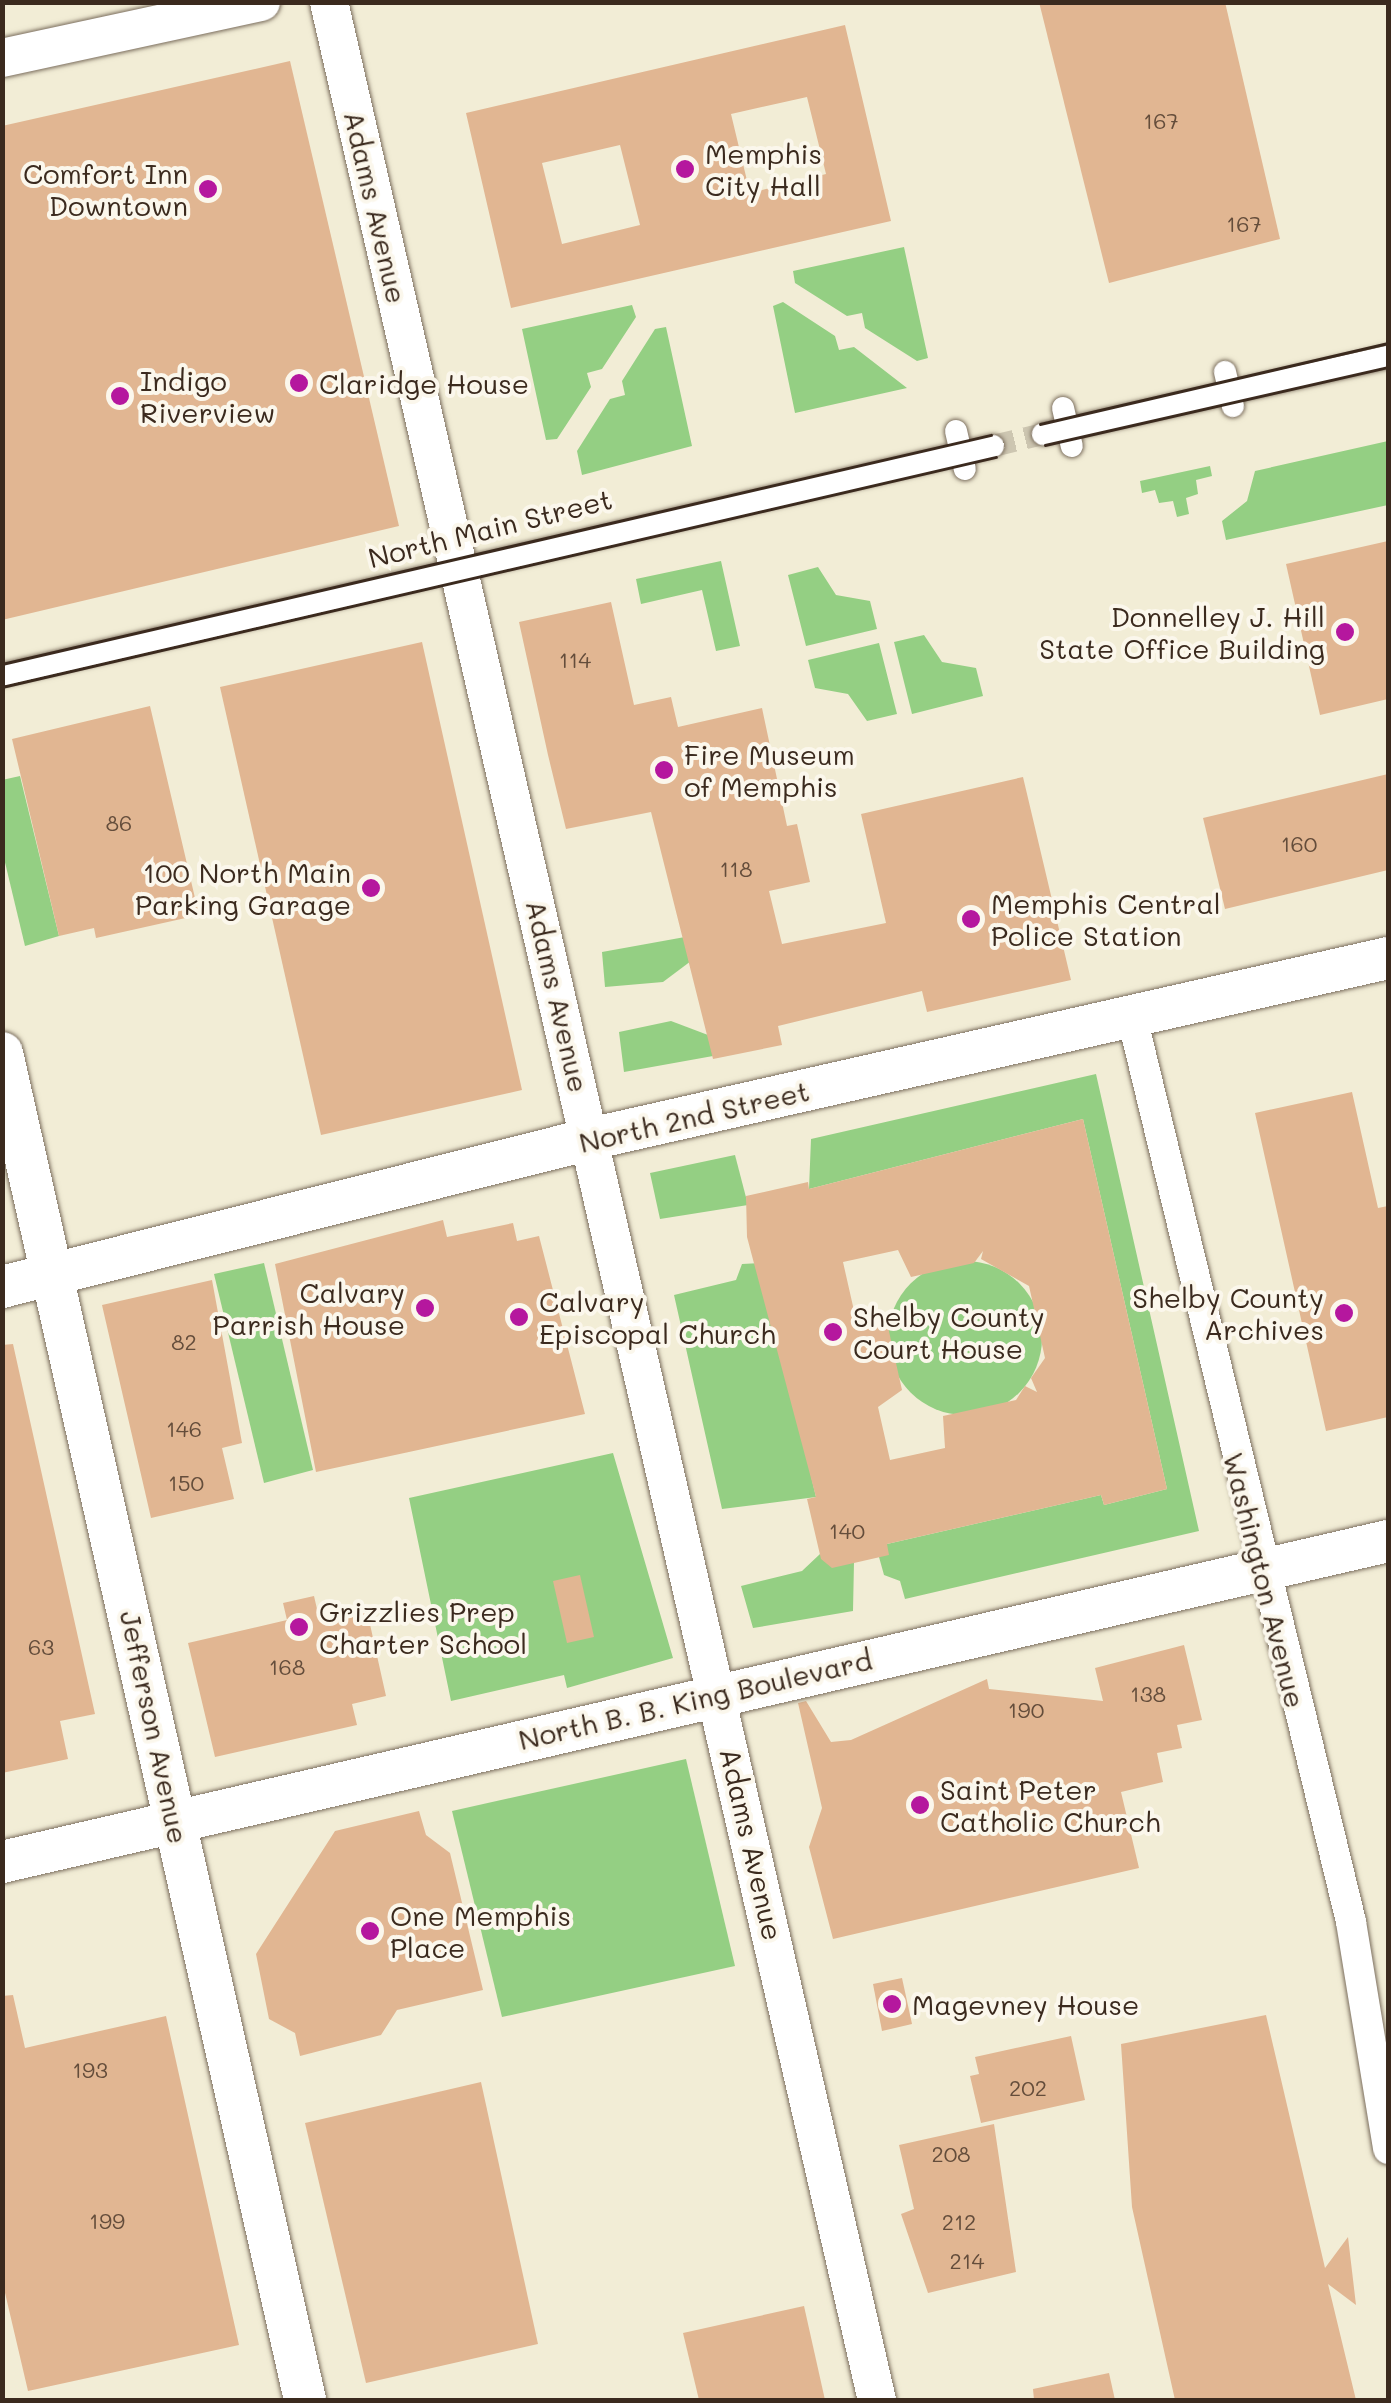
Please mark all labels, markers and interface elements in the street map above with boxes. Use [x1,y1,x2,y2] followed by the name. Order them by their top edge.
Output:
[338,108,414,306] street label: Adams Avenue
[1143,108,1179,134] house number: 167
[705,136,822,202] place label: Memphis City Hall
[23,156,188,222] place label: Comfort Inn Downtown
[674,158,696,180] marker: Memphis City Hall
[197,178,219,200] marker: Comfort Inn Downtown
[1226,211,1262,237] house number: 167
[140,363,275,429] place label: Indigo Riverview
[319,366,529,400] place label: Claridge House
[288,372,310,394] marker: Claridge House
[109,385,131,407] marker: Indigo Riverview
[364,481,616,575] street label: North Main Street
[1039,599,1325,665] place label: Donnelley J. Hill State Office Building
[1334,621,1356,643] marker: Donnelley J. Hill State Office Building
[559,647,591,673] house number: 114
[684,737,855,803] place label: Fire Museum of Memphis
[653,759,675,781] marker: Fire Museum of Memphis
[106,810,132,836] house number: 86
[1281,831,1317,857] house number: 160
[135,855,351,921] place label: 100 North Main Parking Garage
[720,856,752,882] house number: 118
[360,877,382,899] marker: 100 North Main Parking Garage
[991,886,1221,952] place label: Memphis Central Police Station
[520,897,596,1095] street label: Adams Avenue
[960,908,982,930] marker: Memphis Central Police Station
[576,1073,812,1159] street label: North 2nd Street
[213,1275,405,1341] place label: Calvary Parrish House
[1132,1280,1324,1346] place label: Shelby County Archives
[539,1284,776,1350] place label: Calvary Episcopal Church
[414,1297,436,1319] marker: Calvary Parrish House
[853,1299,1045,1365] place label: Shelby County Court House
[1333,1302,1355,1324] marker: Shelby County Archives
[508,1306,530,1328] marker: Calvary Episcopal Church
[822,1321,844,1343] marker: Shelby County Court House
[171,1329,197,1355] house number: 82
[166,1416,202,1442] house number: 146
[1217,1449,1313,1711] street label: Washington Avenue
[168,1470,204,1496] house number: 150
[829,1518,865,1544] house number: 140
[319,1594,527,1660] place label: Grizzlies Prep Charter School
[114,1607,196,1847] street label: Jefferson Avenue
[288,1616,310,1638] marker: Grizzlies Prep Charter School
[28,1634,54,1660] house number: 63
[515,1642,875,1756] street label: North B. B. King Boulevard
[269,1654,305,1680] house number: 168
[1130,1681,1166,1707] house number: 138
[1008,1697,1044,1723] house number: 190
[714,1745,790,1943] street label: Adams Avenue
[940,1772,1161,1838] place label: Saint Peter Catholic Church
[909,1794,931,1816] marker: Saint Peter Catholic Church
[390,1898,571,1964] place label: One Memphis Place
[359,1920,381,1942] marker: One Memphis Place
[912,1987,1139,2021] place label: Magevney House
[881,1993,903,2015] marker: Magevney House
[72,2057,108,2083] house number: 193
[1009,2075,1047,2101] house number: 202
[931,2141,971,2167] house number: 208
[89,2208,125,2234] house number: 199
[942,2209,976,2235] house number: 212
[949,2248,985,2274] house number: 214

